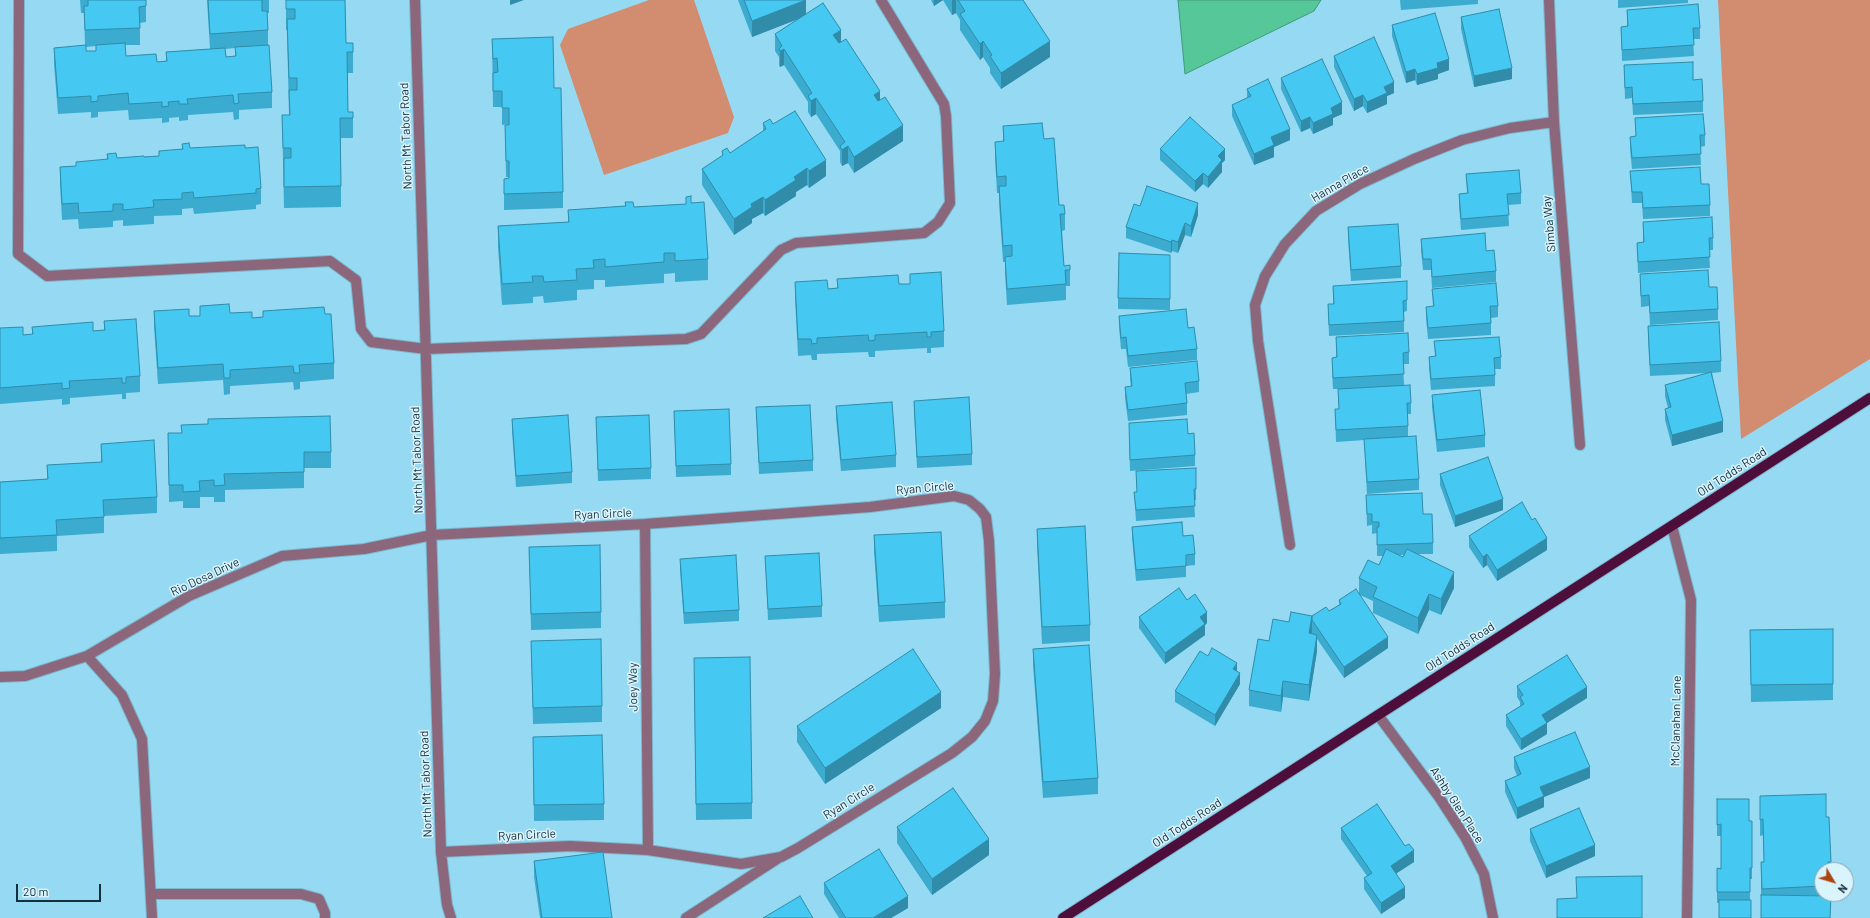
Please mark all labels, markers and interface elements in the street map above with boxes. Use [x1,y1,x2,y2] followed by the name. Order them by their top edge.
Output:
[397,82,415,190] street label: North Mt Tabor Road
[1309,161,1371,205] street label: Hanna Place
[1539,195,1559,253] street label: Simba Way
[408,406,426,514] street label: North Mt Tabor Road
[1695,444,1769,500] street label: Old Todds Road
[896,478,954,498] street label: Ryan Circle
[574,505,632,523] street label: Ryan Circle
[168,555,242,599] street label: Rio Dosa Drive
[1423,619,1497,675] street label: Old Todds Road
[625,662,641,712] street label: Joey Way
[1668,675,1684,767] street label: McClanahan Lane
[417,730,435,838] street label: North Mt Tabor Road
[1427,764,1487,846] street label: Ashby Glen Place
[821,780,877,822] street label: Ryan Circle
[1150,795,1224,851] street label: Old Todds Road
[498,826,556,844] street label: Ryan Circle
[1814,862,1854,902] north arrow
[18,876,103,902] scale bar
[1836,882,1850,896] text: N
[23,884,49,898] text: 20 m

